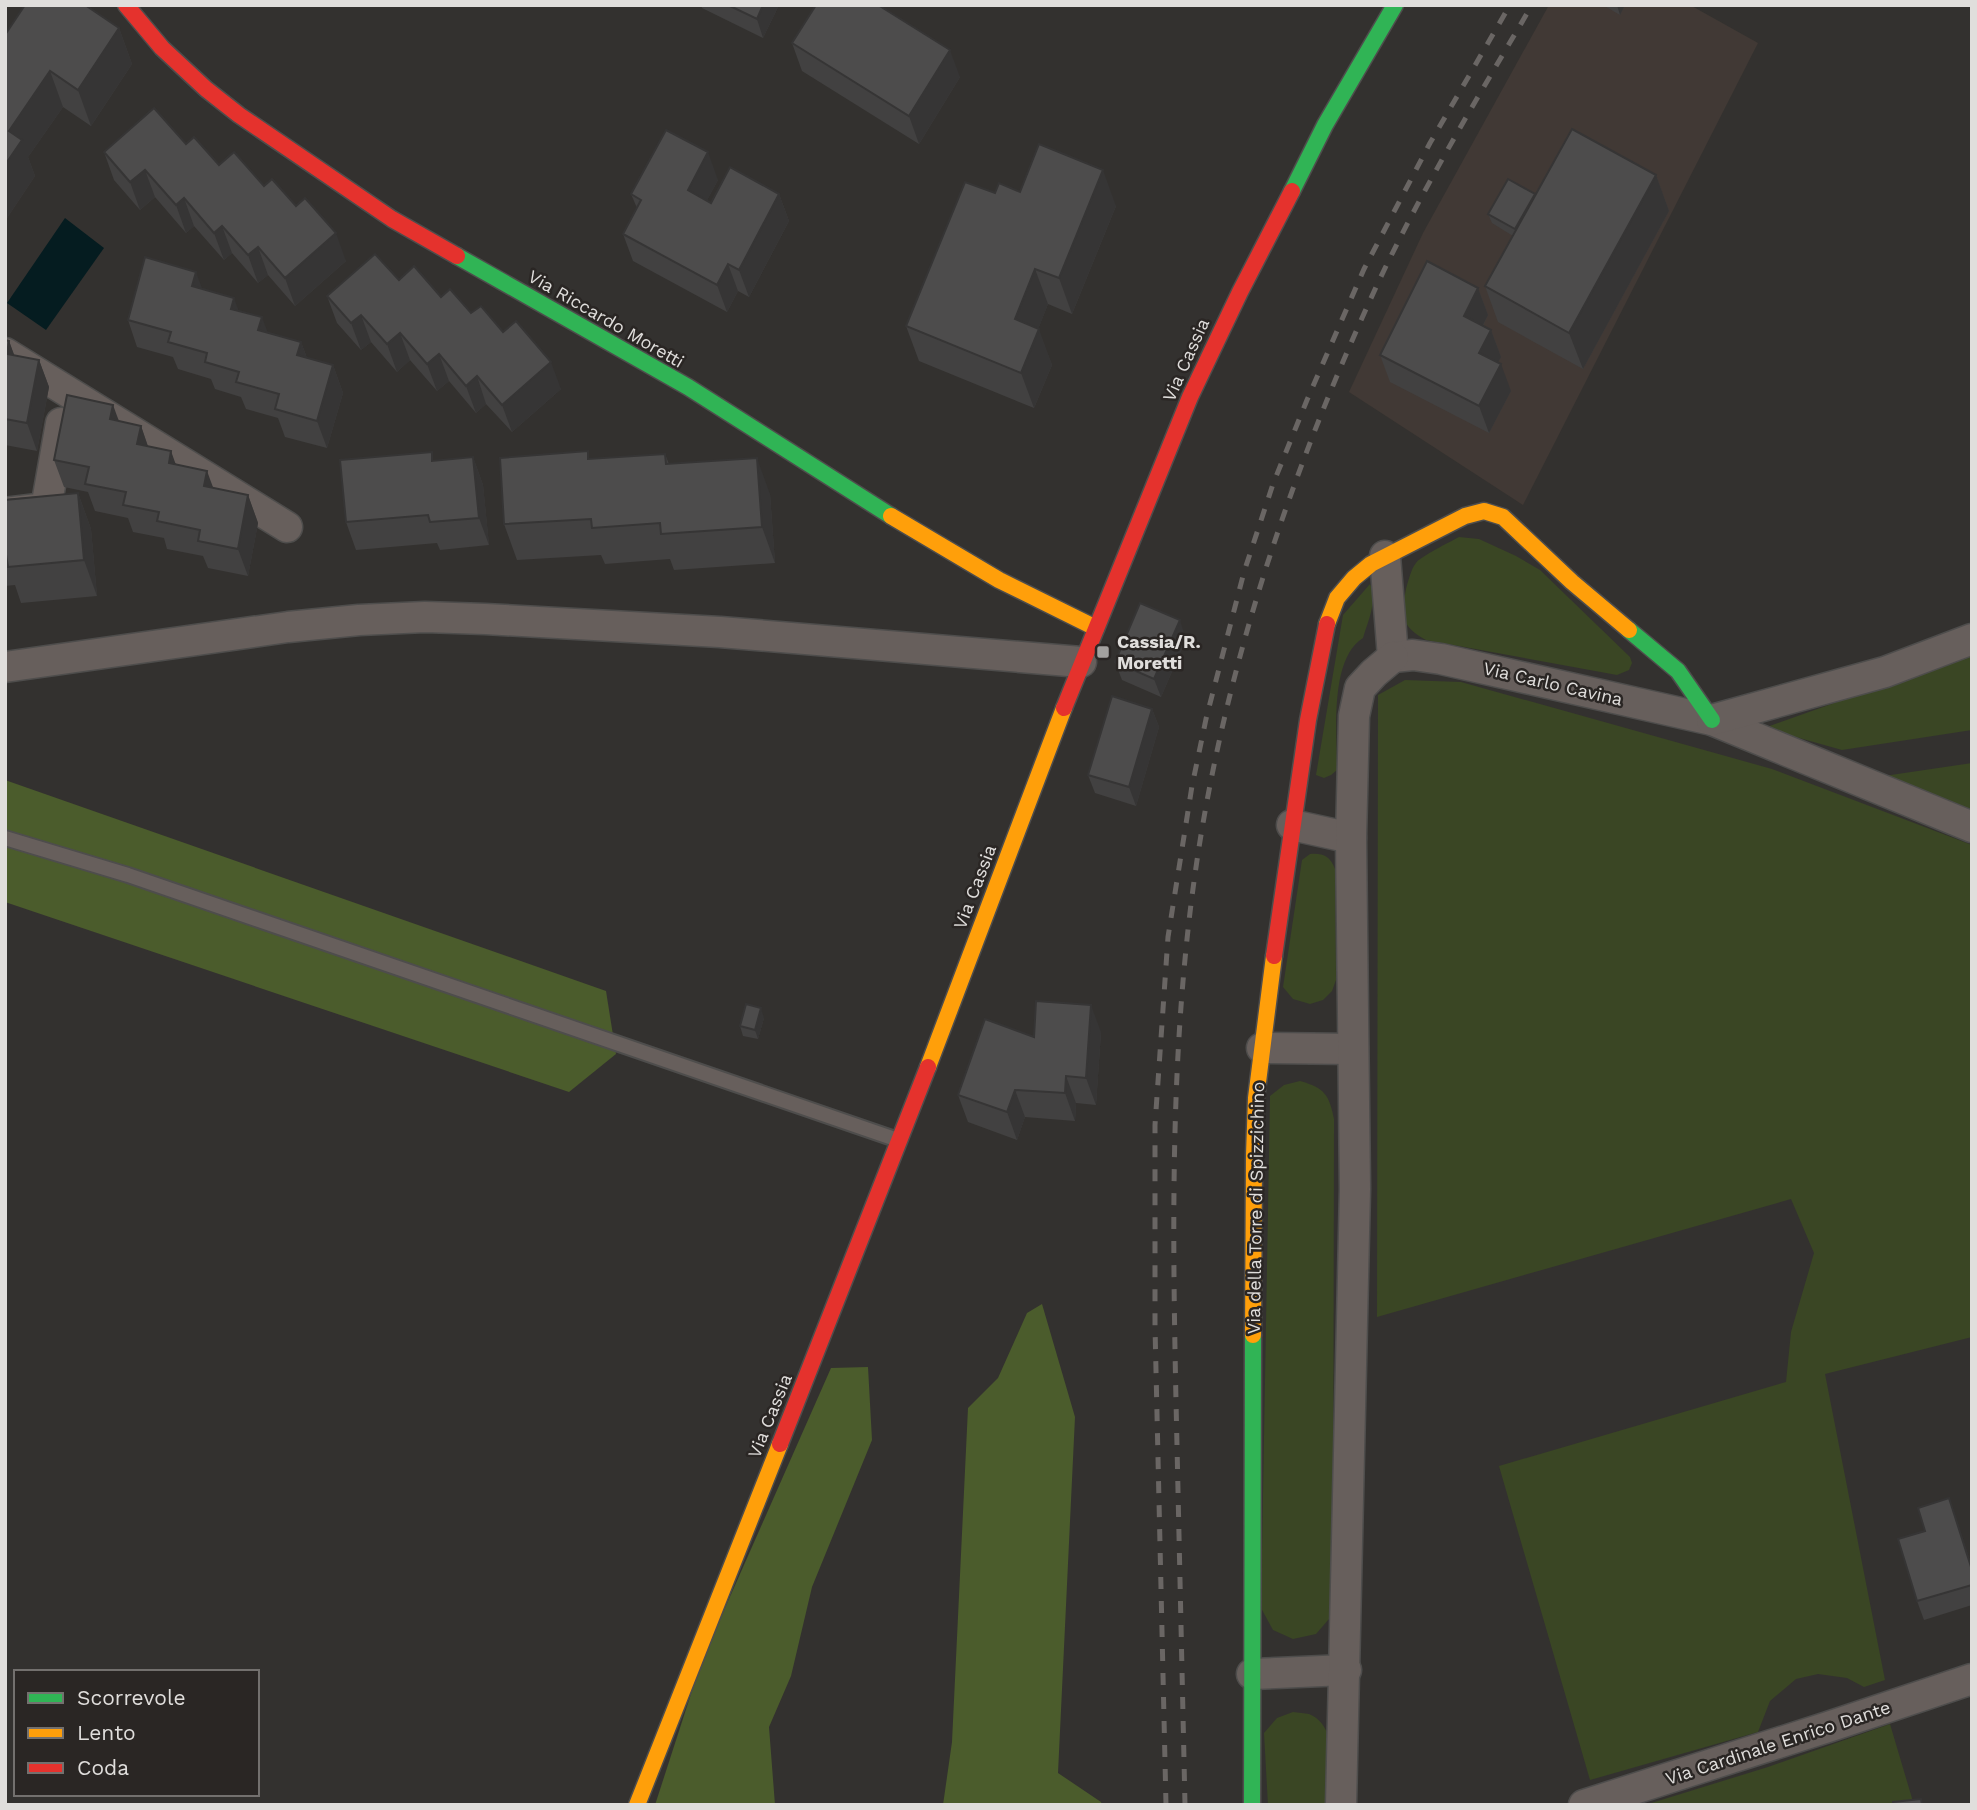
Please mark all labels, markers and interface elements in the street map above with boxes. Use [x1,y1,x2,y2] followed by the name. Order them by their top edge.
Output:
[525,265,688,372] street label: Via Riccardo Moretti
[1158,315,1213,405] street label: Via Cassia
[1117,631,1201,673] place label: Cassia/R. Moretti
[1095,644,1111,660] marker: Cassia/R. Moretti
[1481,657,1625,710] street label: Via Carlo Cavina
[949,842,1000,932] street label: Via Cassia
[1243,1081,1268,1335] street label: Via della Torre di Spizzichino
[743,1371,796,1461] street label: Via Cassia
[14,1670,259,1796] legend
[77,1685,186,1710] text: Scorrevole
[1663,1696,1893,1789] street label: Via Cardinale Enrico Dante
[77,1720,136,1745] text: Lento
[77,1755,129,1780] text: Coda

